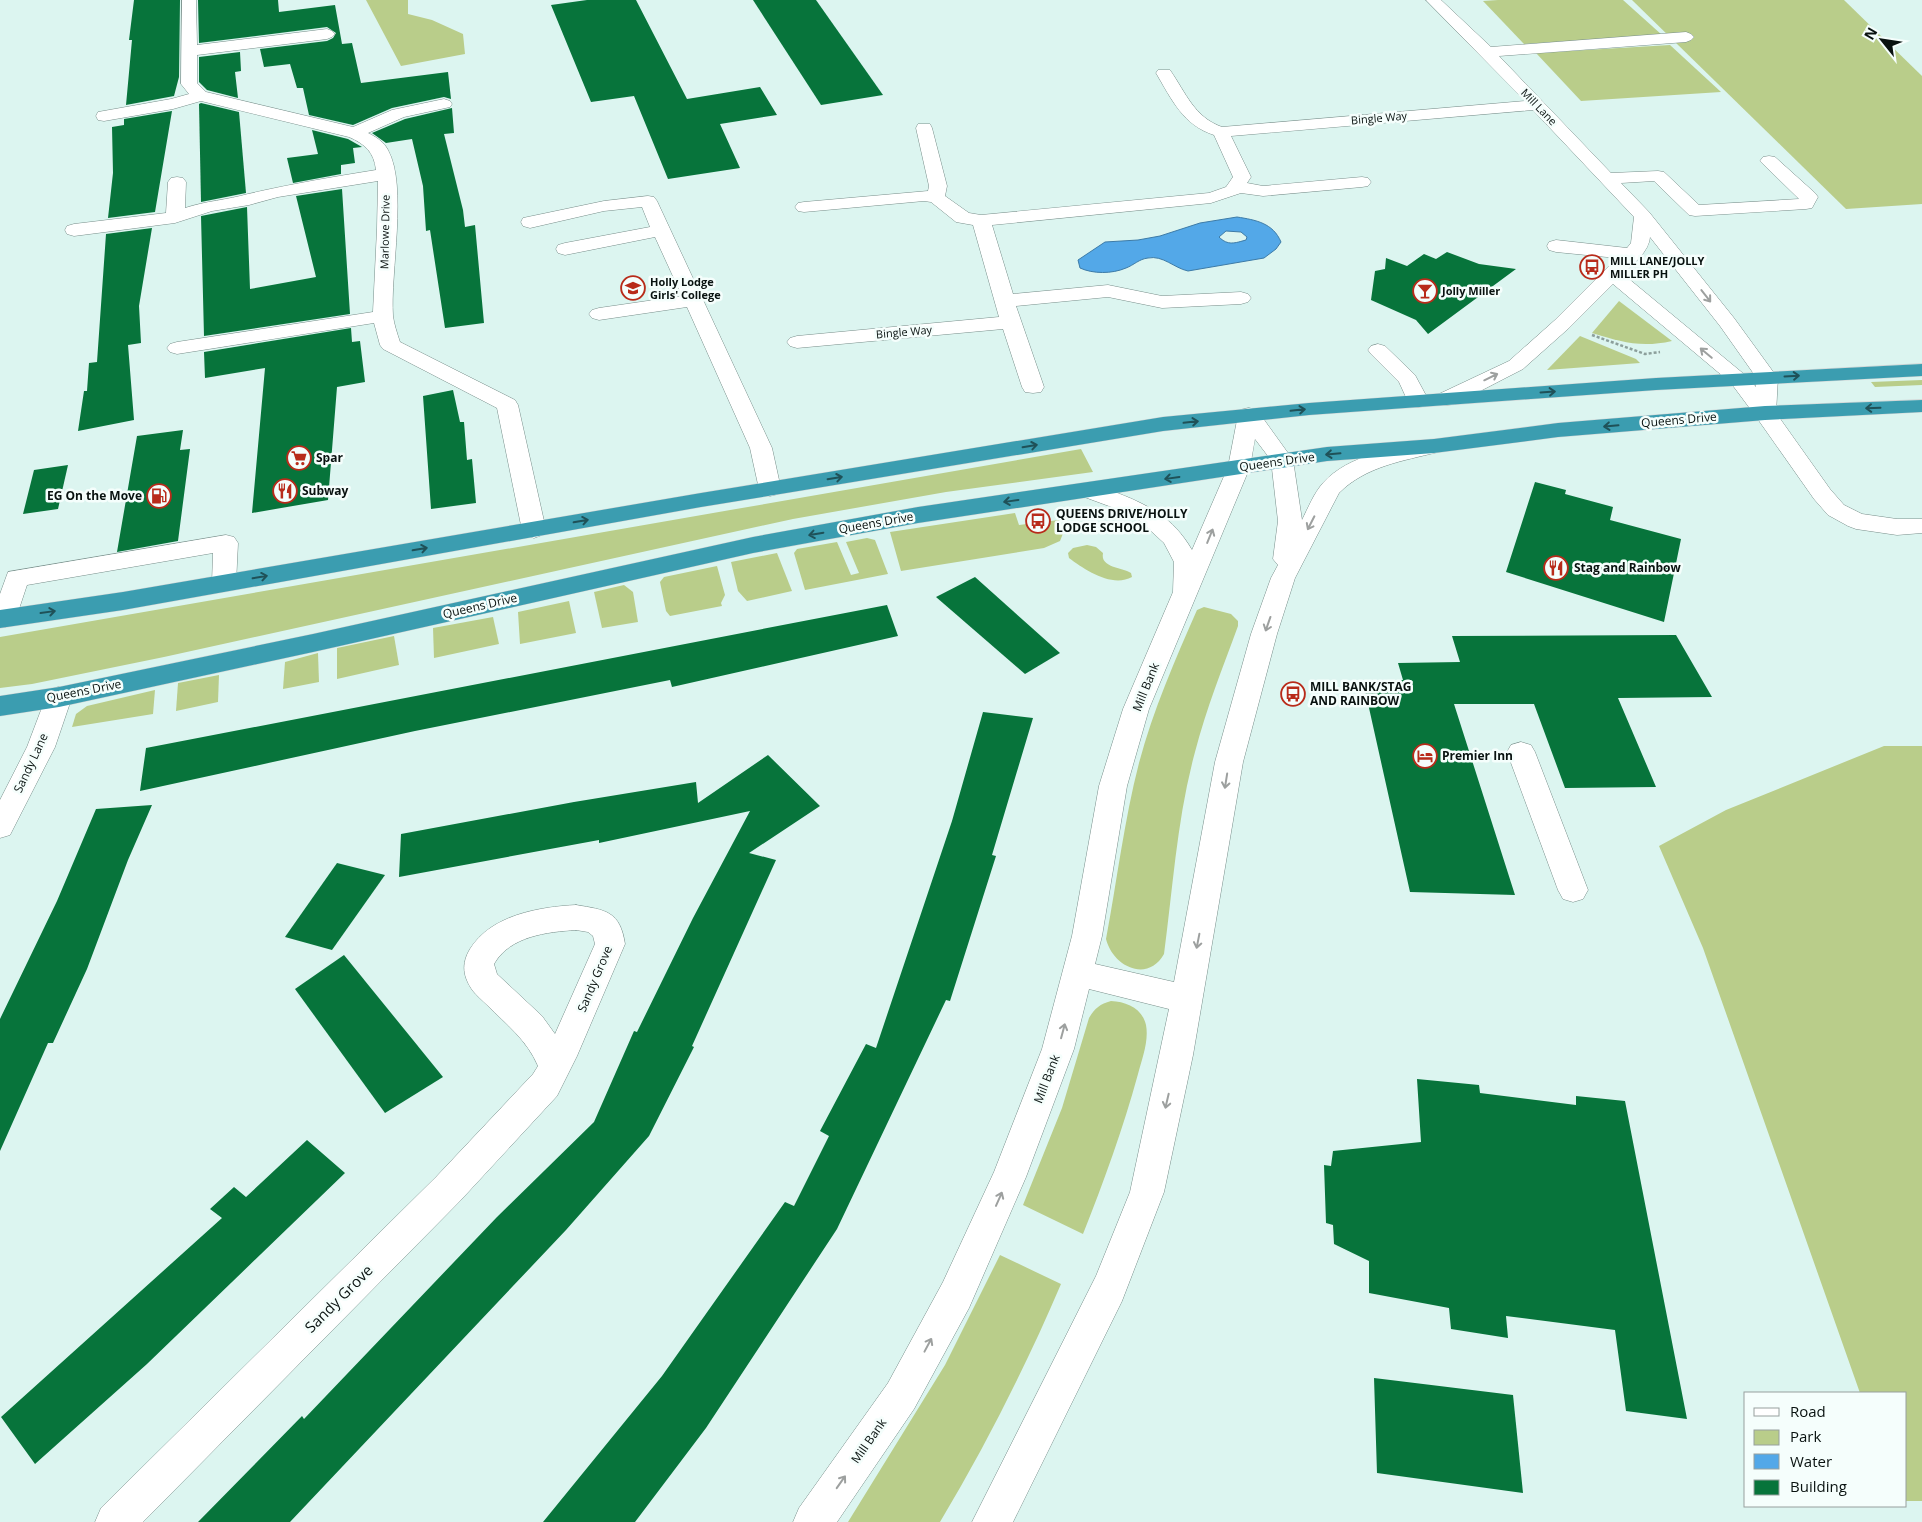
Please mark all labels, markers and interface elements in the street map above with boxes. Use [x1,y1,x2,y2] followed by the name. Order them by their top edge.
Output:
[1857,15,1907,65] north arrow
[1859,24,1881,43] text: N
[1518,85,1561,128] street label: Mill Lane
[1350,108,1408,127] street label: Bingle Way
[376,195,393,269] street label: Marlowe Drive
[1610,253,1705,281] place label: MILL LANE/JOLLY MILLER PH
[1579,254,1605,280] bus stop icon: MILL LANE/JOLLY MILLER PH
[650,274,721,302] place label: Holly Lodge Girls' College
[620,275,646,301] school or university icon: Holly Lodge Girls' College
[1412,278,1438,304] bar icon: Jolly Miller
[1441,283,1500,298] place label: Jolly Miller
[1700,289,1711,302] one-way arrow
[875,322,933,341] street label: Bingle Way
[1700,348,1713,359] one-way arrow
[1784,371,1800,381] one-way arrow
[1483,372,1498,381] one-way arrow
[1540,387,1556,396] one-way arrow
[1866,403,1882,412] one-way arrow
[1289,405,1305,415] one-way arrow
[1640,408,1718,431] street label: Queens Drive
[1183,417,1199,427] one-way arrow
[1604,421,1620,430] one-way arrow
[1022,441,1038,451] one-way arrow
[286,445,312,471] supermarket icon: Spar
[1238,448,1316,475] street label: Queens Drive
[316,449,343,466] place label: Spar
[1325,449,1341,459] one-way arrow
[827,473,843,483] one-way arrow
[1164,473,1180,483] one-way arrow
[272,478,298,504] restaurant icon: Subway
[302,482,349,499] place label: Subway
[146,483,172,509] fuel station icon: EG On the Move
[47,487,142,504] place label: EG On the Move
[1003,497,1019,507] one-way arrow
[1056,505,1188,536] place label: QUEENS DRIVE/HOLLY LODGE SCHOOL
[837,508,915,537] street label: Queens Drive
[1025,508,1051,534] bus stop icon: QUEENS DRIVE/HOLLY LODGE SCHOOL
[1306,515,1315,530] one-way arrow
[572,516,588,526] one-way arrow
[809,529,825,539] one-way arrow
[1205,529,1215,544] one-way arrow
[412,544,428,554] one-way arrow
[1543,555,1569,581] restaurant icon: Stag and Rainbow
[1574,559,1682,576] place label: Stag and Rainbow
[252,572,268,582] one-way arrow
[441,589,519,622] street label: Queens Drive
[40,607,56,617] one-way arrow
[1262,616,1272,632] one-way arrow
[1128,659,1163,714] street label: Mill Bank
[45,675,123,706] street label: Queens Drive
[1310,678,1412,709] place label: MILL BANK/STAG AND RAINBOW
[1280,681,1306,707] bus stop icon: MILL BANK/STAG AND RAINBOW
[9,730,52,795] street label: Sandy Lane
[1412,743,1438,769] hotel icon: Premier Inn
[1442,747,1513,764] place label: Premier Inn
[1220,773,1230,789] one-way arrow
[1193,933,1203,949] one-way arrow
[573,943,616,1015] street label: Sandy Grove
[1059,1023,1068,1039] one-way arrow
[1029,1051,1064,1106] street label: Mill Bank
[1162,1092,1171,1108] one-way arrow
[994,1192,1004,1207] one-way arrow
[300,1260,377,1337] street label: Sandy Grove
[924,1338,934,1353] one-way arrow
[1744,1392,1907,1507] legend
[1790,1401,1826,1421] text: Road
[847,1414,891,1467] street label: Mill Bank
[1790,1426,1821,1446] text: Park
[1790,1451,1832,1471] text: Water
[836,1475,846,1489] one-way arrow
[1790,1476,1847,1496] text: Building

